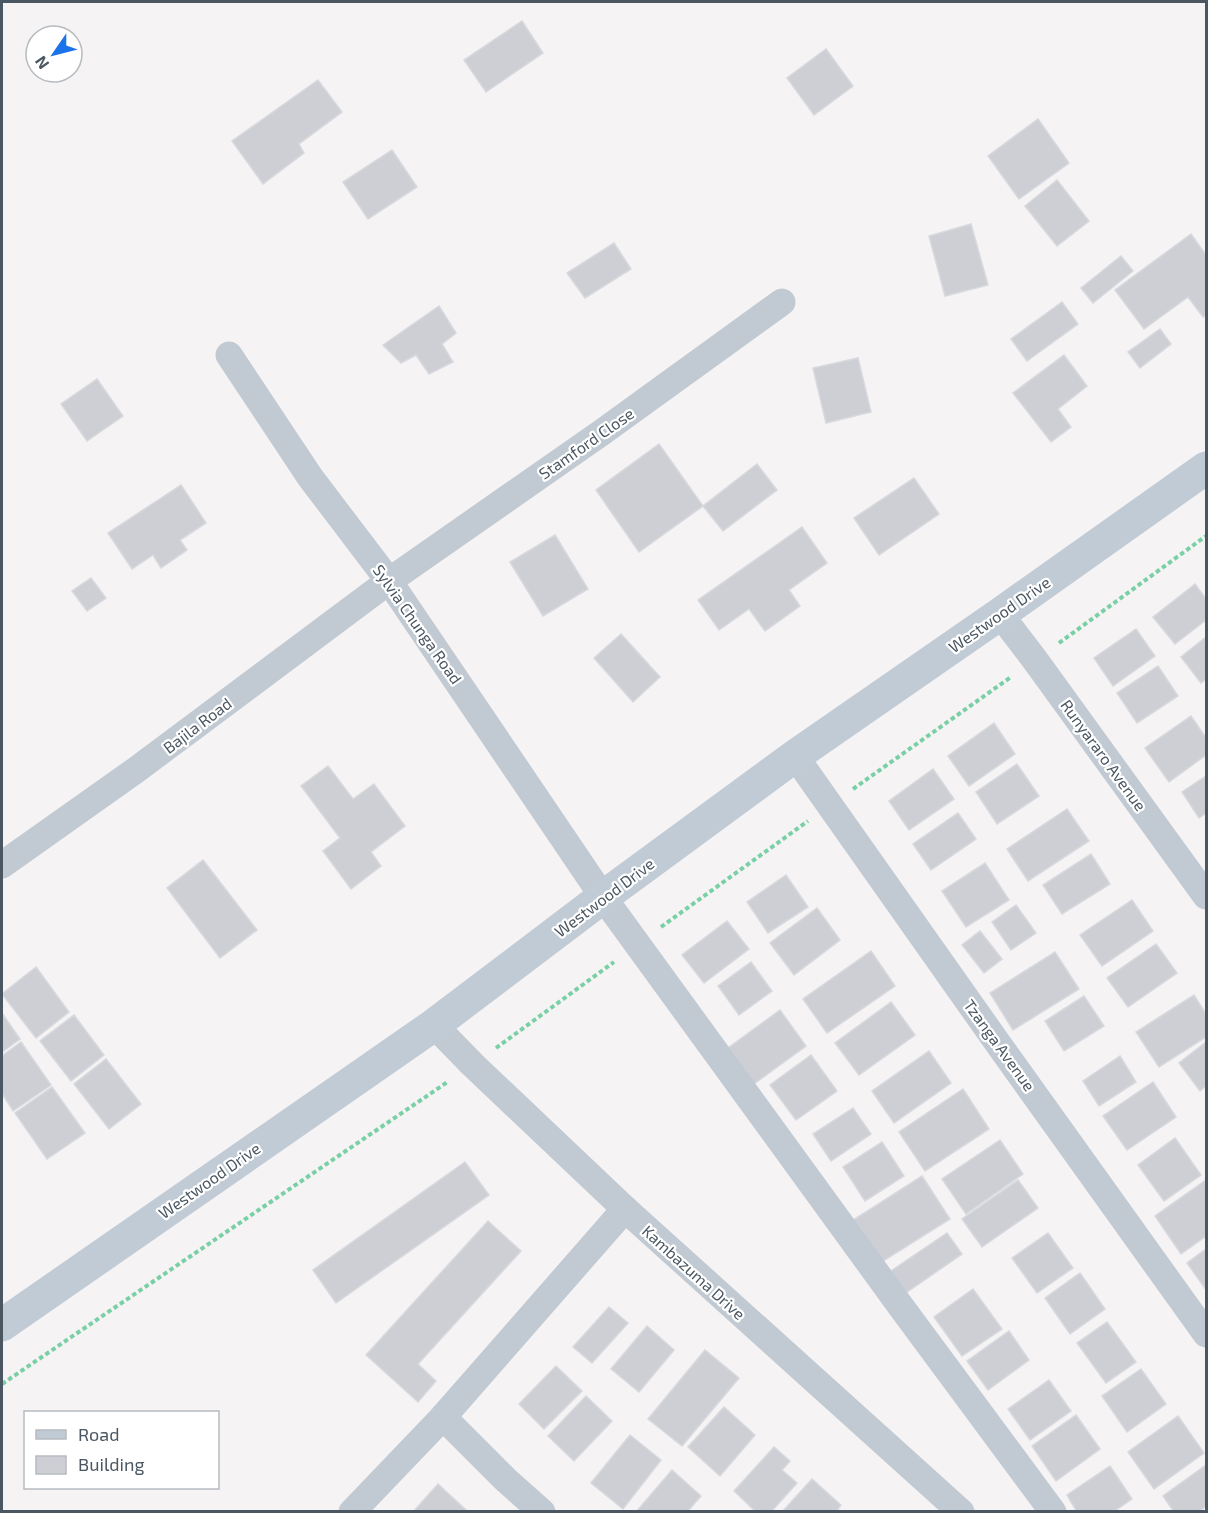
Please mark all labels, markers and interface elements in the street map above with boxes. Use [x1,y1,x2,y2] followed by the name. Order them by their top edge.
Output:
[24,24,84,84] north arrow
[30,53,52,73] text: N
[535,403,637,483] street label: Stamford Close
[370,561,466,687] street label: Sylvia Chunga Road
[945,572,1053,656] street label: Westwood Drive
[159,693,236,758] street label: Bajila Road
[1057,696,1151,814] street label: Runyararo Avenue
[550,853,658,941] street label: Westwood Drive
[960,996,1040,1094] street label: Tzanga Avenue
[155,1138,263,1222] street label: Westwood Drive
[639,1221,749,1323] street label: Kambazuma Drive
[24,1411,219,1489] legend
[78,1423,119,1445] text: Road
[78,1453,145,1475] text: Building

